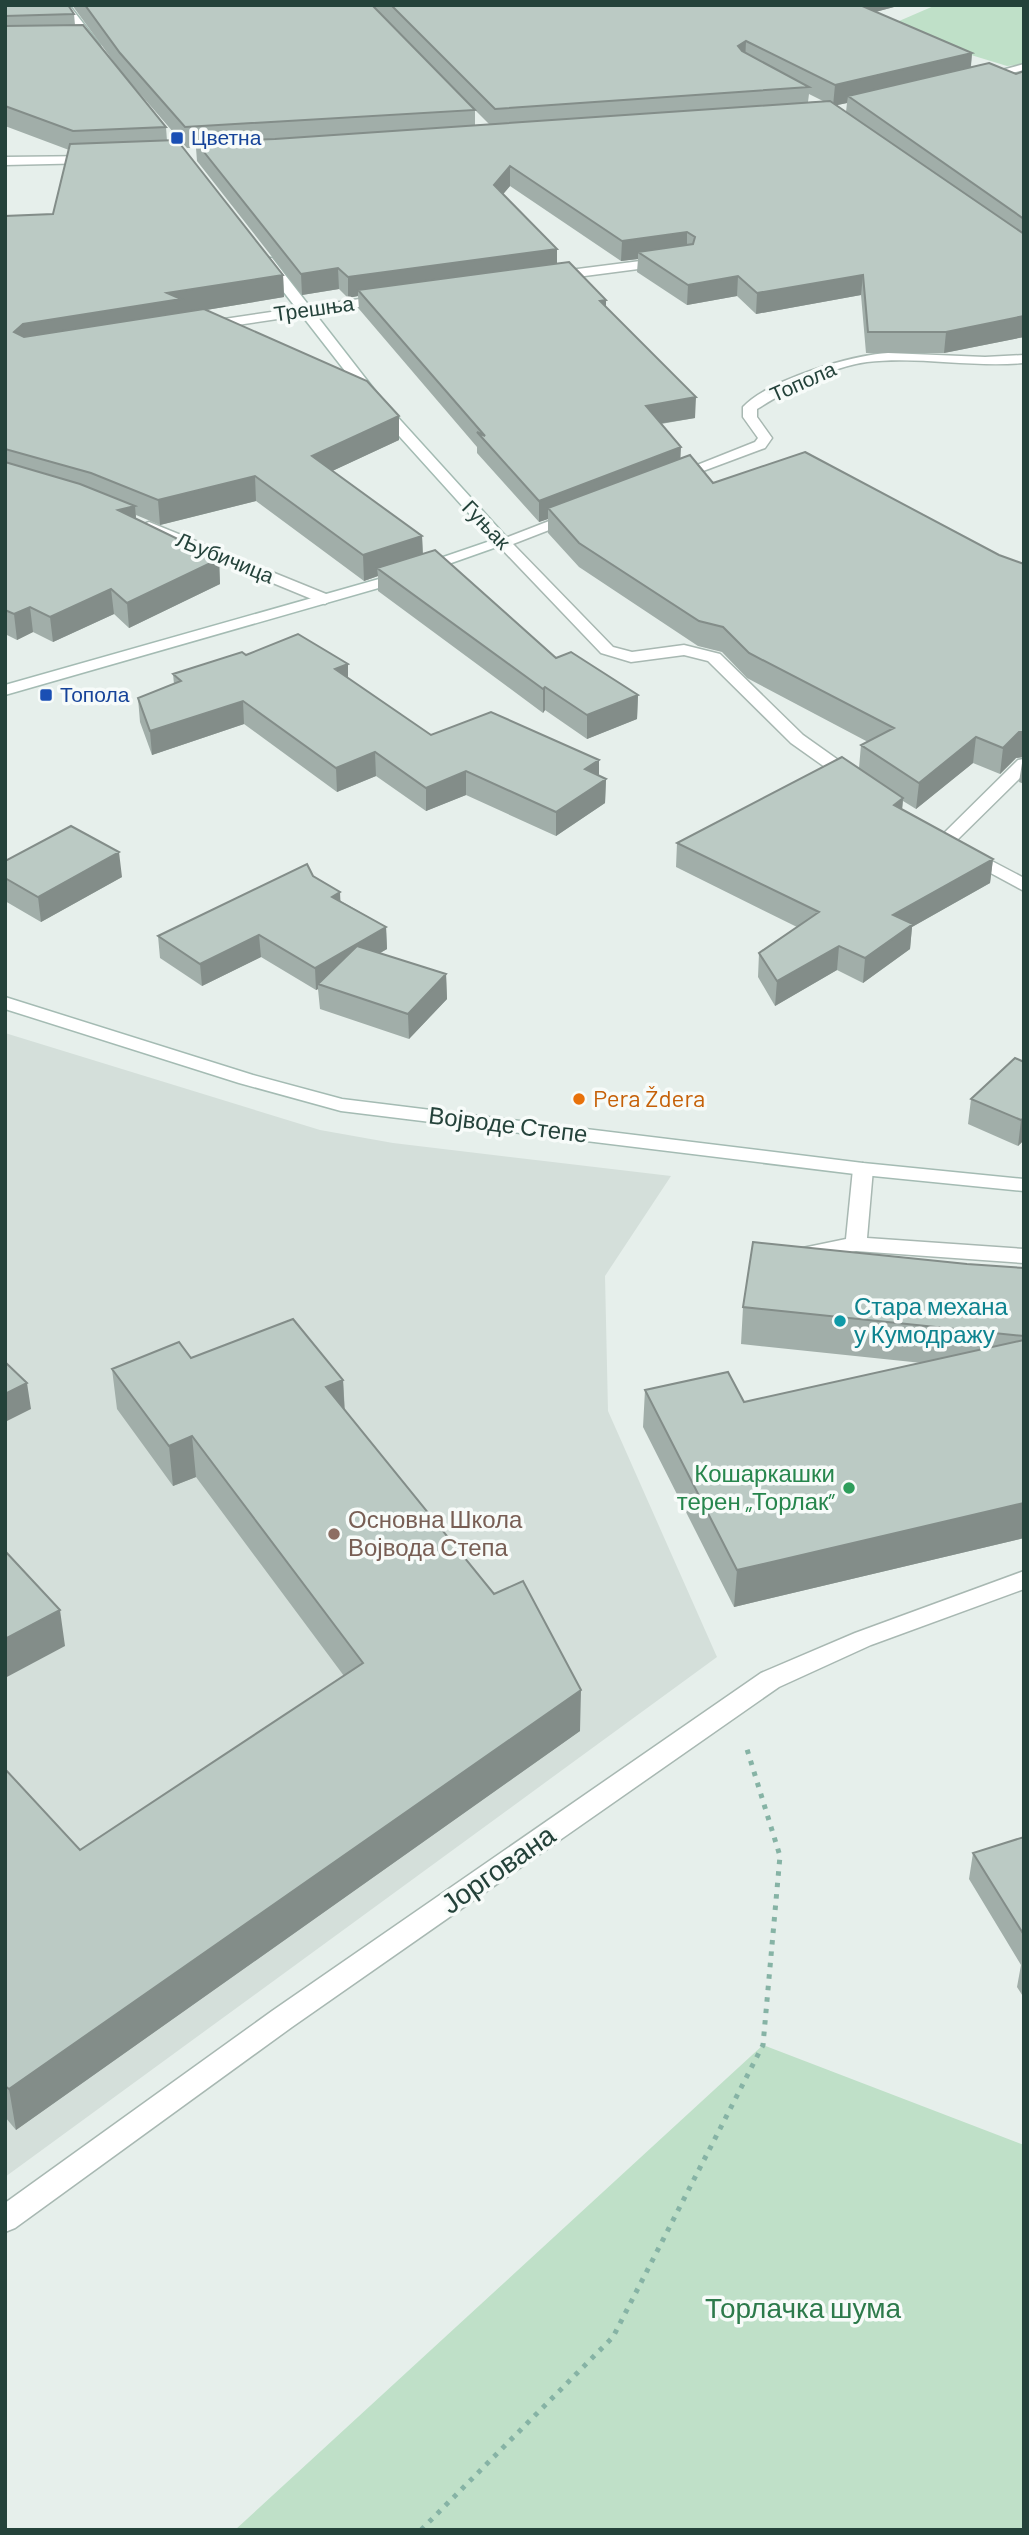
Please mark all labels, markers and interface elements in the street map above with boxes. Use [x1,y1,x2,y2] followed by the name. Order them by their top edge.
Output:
[191,124,262,149] place label: Цветна
[169,130,185,146] marker: Цветна
[272,289,356,326] street label: Трешња
[766,355,839,406] street label: Топола
[458,494,517,554] street label: Гуњак
[173,526,278,588] street label: Љубичица
[60,681,130,706] place label: Топола
[38,687,54,703] marker: Топола
[593,1083,705,1112] place label: Pera Ždera
[571,1091,587,1107] marker: Pera Ždera
[427,1099,589,1148] street label: Војводе Степе
[854,1291,1009,1348] place label: Стара механа у Кумодражу
[832,1313,848,1329] marker: Стара механа у Кумодражу
[677,1458,836,1515] place label: Кошаркашки терен „Торлак”
[841,1480,857,1496] marker: Кошаркашки терен „Торлак”
[348,1504,523,1561] place label: Основна Школа Војвода Степа
[326,1526,342,1542] marker: Основна Школа Војвода Степа
[434,1816,561,1920] street label: Јоргована
[705,2290,901,2324] park label: Торлачка шума

